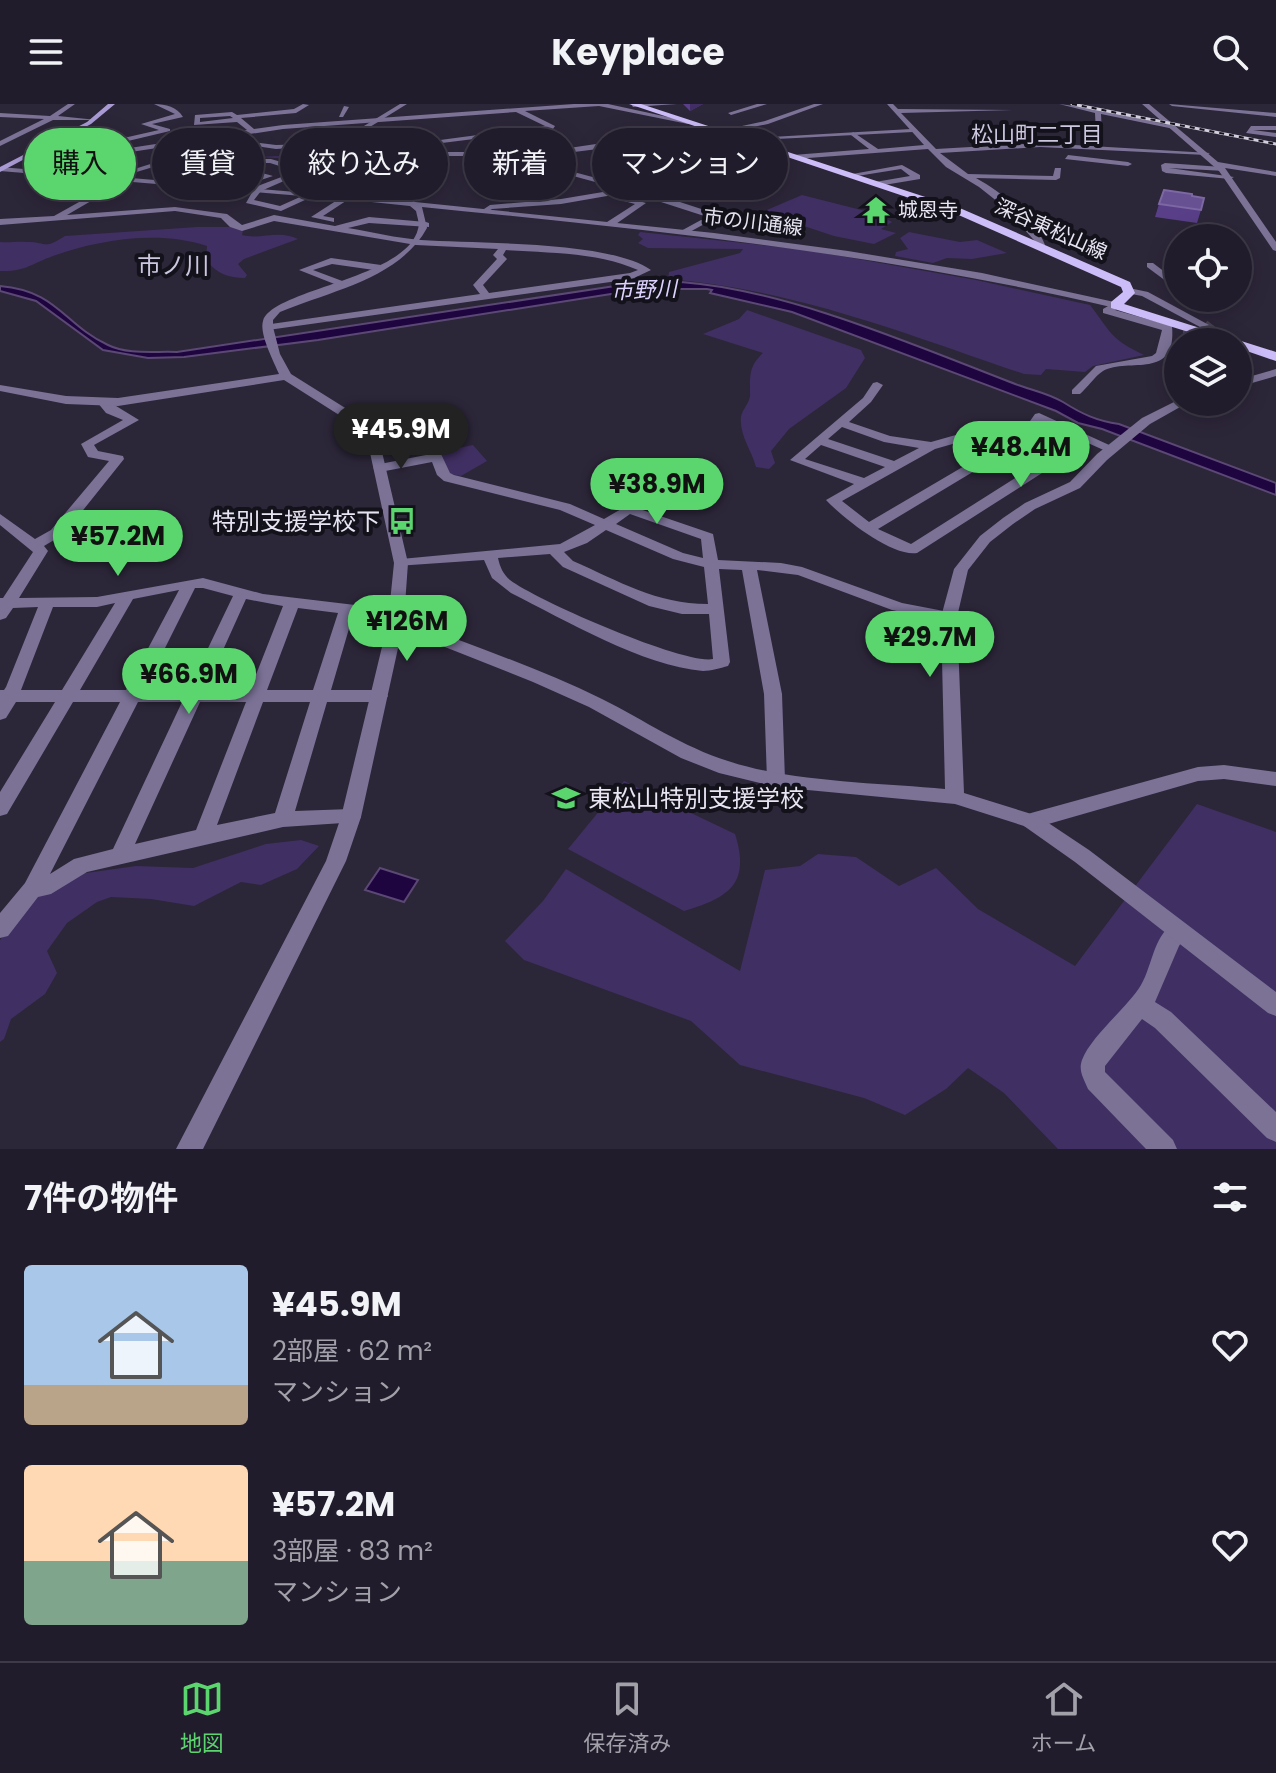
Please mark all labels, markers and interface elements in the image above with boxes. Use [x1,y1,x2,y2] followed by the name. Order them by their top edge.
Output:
[551,27,725,78] text: Keyplace
[24,30,68,74] icon: menu
[1208,30,1252,74] icon: search
[971,119,1103,150] district label: 松山町二丁目
[24,128,136,200] chip: 購入
[152,128,264,200] chip: 賃貸
[280,128,448,200] chip: 絞り込み
[464,128,576,200] chip: 新着
[592,128,788,200] chip: マンション
[990,192,1112,266] street label: 深谷東松山線
[861,195,891,225] temple icon: 城恩寺
[898,196,958,224] place label: 城恩寺
[702,202,804,242] street label: 市の川通線
[1164,224,1252,416] map controls
[1164,224,1252,312] button: locate
[137,249,209,282] district label: 市ノ川
[610,273,680,307] water label: 市野川
[1164,328,1252,416] button: layers
[336,403,466,471] pin: ¥45.9M
[351,411,451,447] text: ¥45.9M
[956,421,1086,489] pin: ¥48.4M
[971,429,1071,465] text: ¥48.4M
[592,458,722,526] pin: ¥38.9M
[608,466,706,502] text: ¥38.9M
[212,505,380,538] place label: 特別支援学校下
[387,506,417,536] bus stop icon: 特別支援学校下
[53,510,183,578] pin: ¥57.2M
[71,518,165,554] text: ¥57.2M
[351,595,463,663] pin: ¥126M
[366,603,448,639] text: ¥126M
[865,611,995,679] pin: ¥29.7M
[883,619,977,655] text: ¥29.7M
[124,648,254,716] pin: ¥66.9M
[140,656,238,692] text: ¥66.9M
[588,782,804,815] place label: 東松山特別支援学校
[551,783,581,813] school or university icon: 東松山特別支援学校
[24,1174,178,1222] text: 7件の物件
[1208,1175,1252,1219] icon: filters
[272,1280,402,1328] text: ¥45.9M
[88,1297,184,1393] icon: home
[1208,1323,1252,1367] icon: heart
[272,1333,432,1369] text: 2部屋 · 62 m²
[272,1374,402,1410] text: マンション
[272,1480,395,1528] text: ¥57.2M
[88,1497,184,1593] icon: home
[1208,1523,1252,1567] icon: heart
[272,1533,433,1569] text: 3部屋 · 83 m²
[272,1574,402,1610] text: マンション
[180,1677,224,1760] tab: 地図
[583,1677,671,1760] tab: 保存済み
[1031,1677,1096,1760] tab: ホーム

